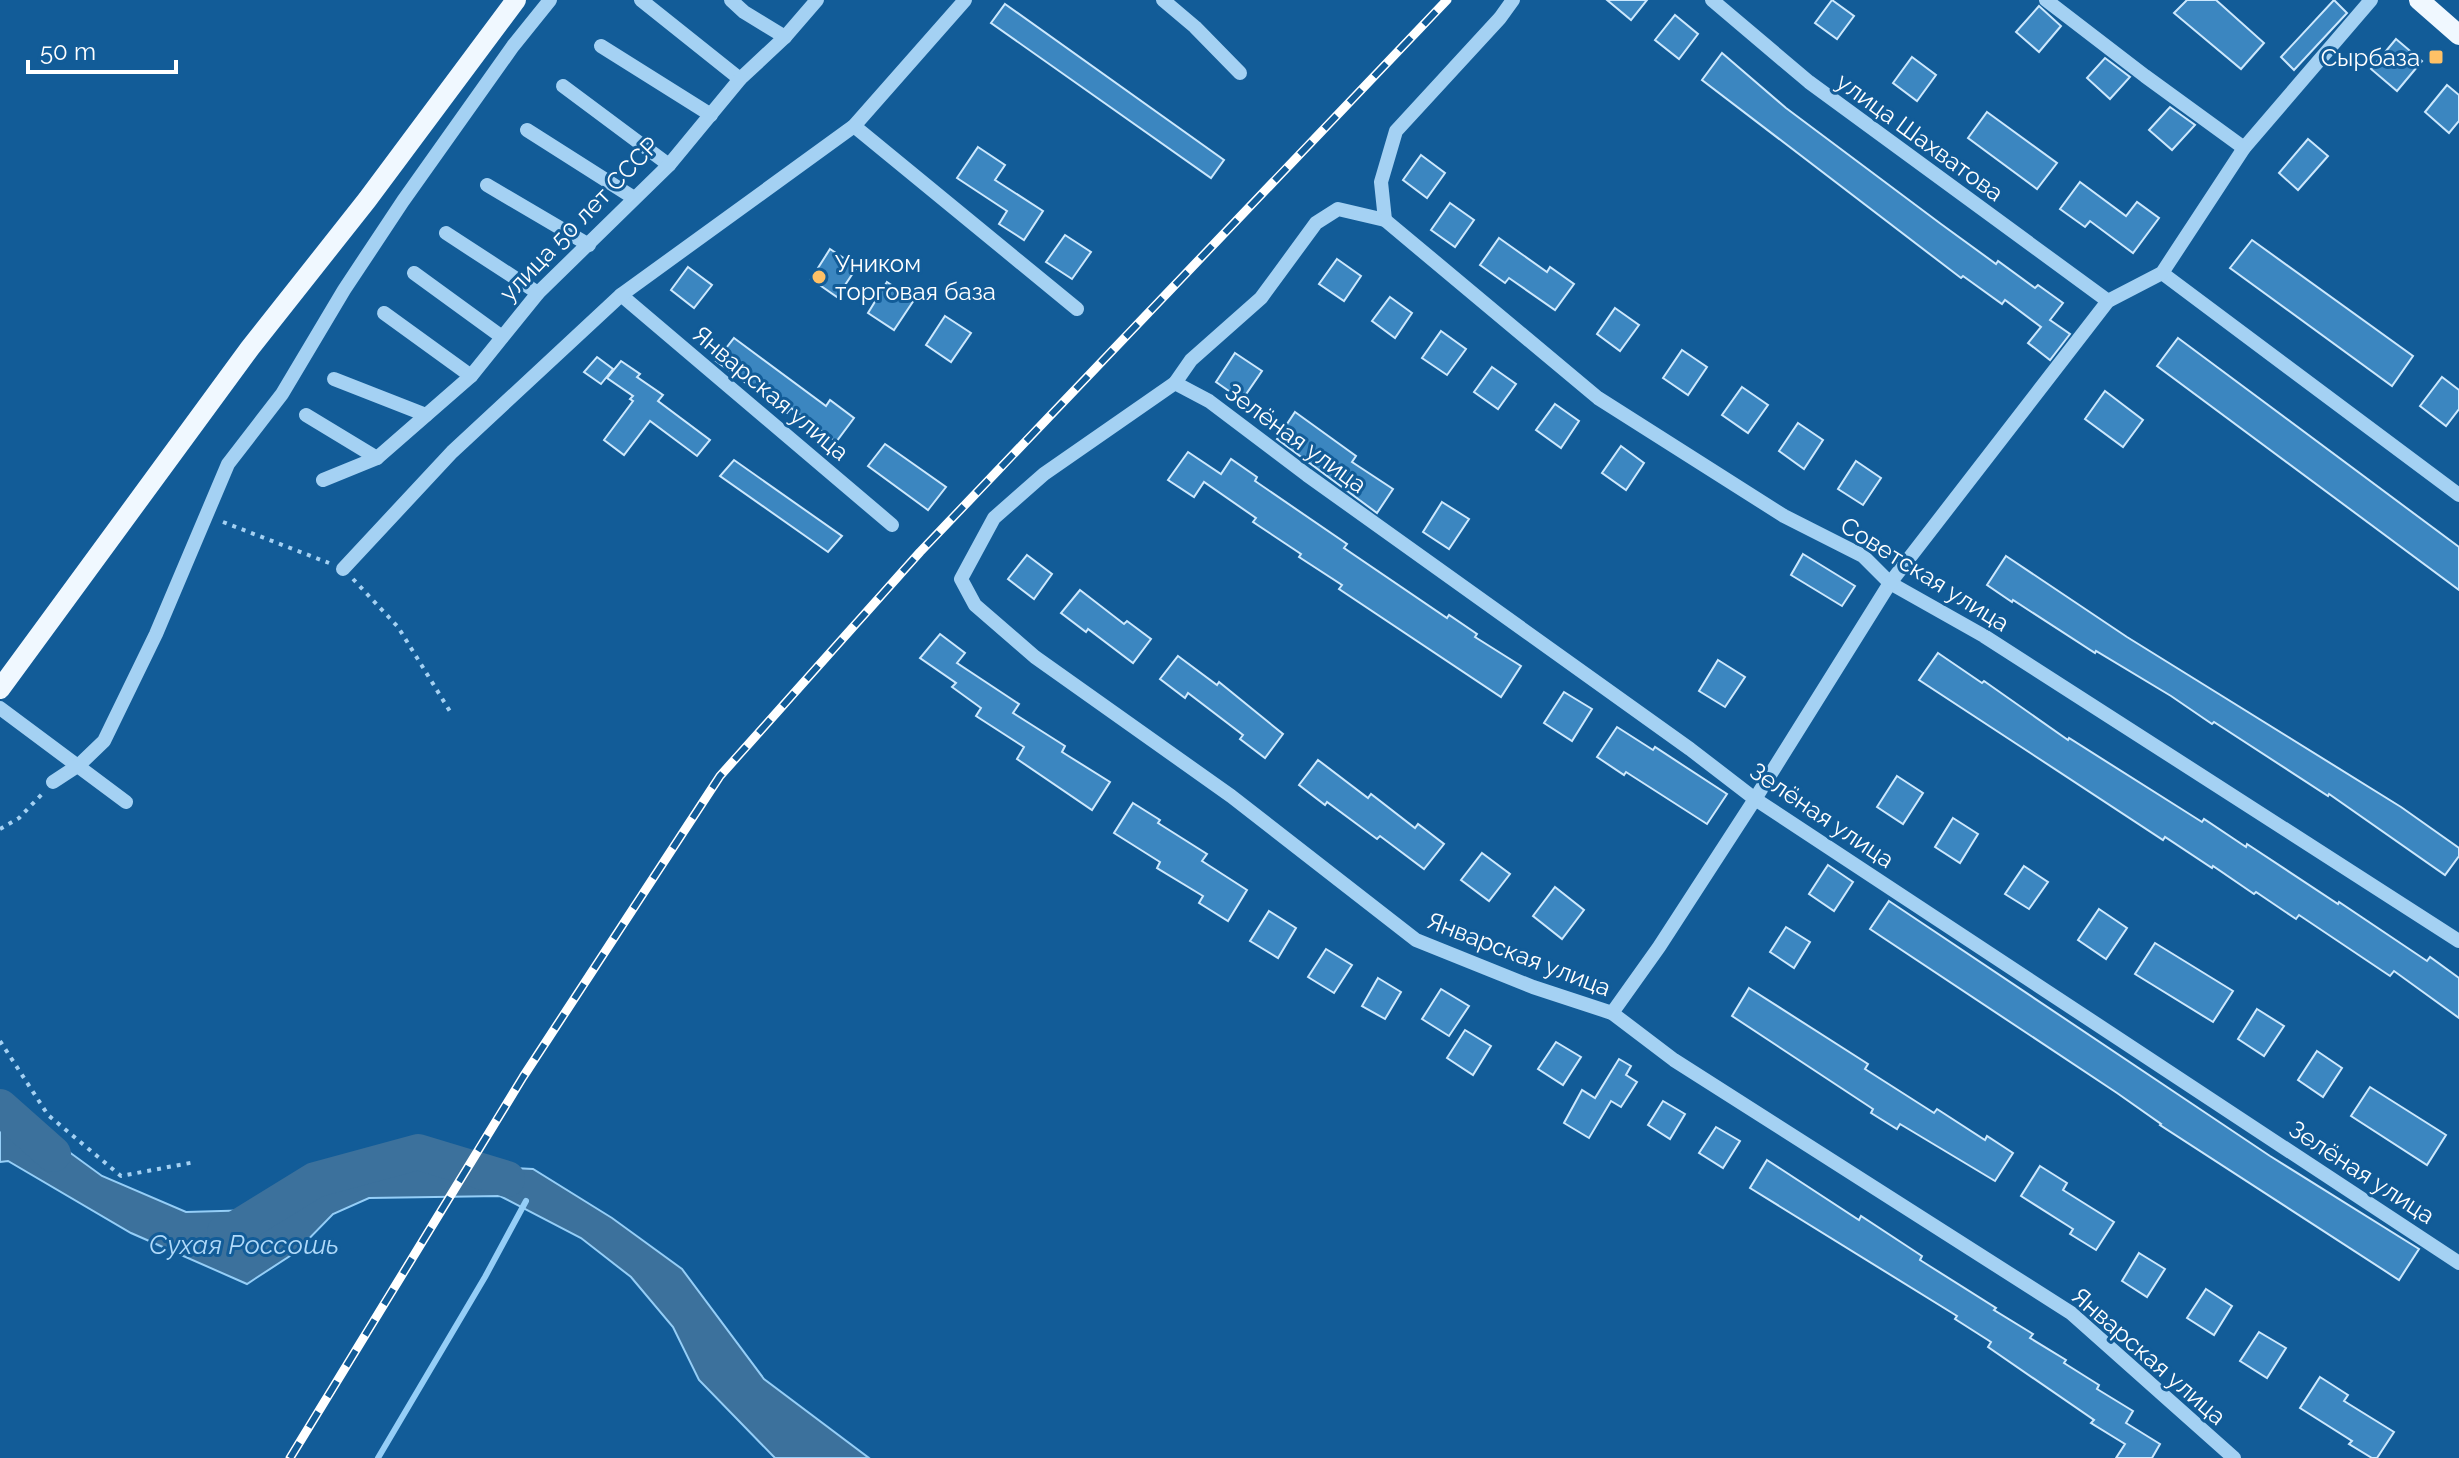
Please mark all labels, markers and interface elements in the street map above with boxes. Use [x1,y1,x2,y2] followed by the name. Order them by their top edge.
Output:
[28,24,176,74] scale bar
[40,37,96,66] text: 50 m
[2321,43,2420,72] place label: Сырбаза
[2427,48,2445,66] marker: Сырбаза
[1831,67,2009,207] street label: улица Шахватова
[493,131,665,307] street label: улица 50 лет СССР
[835,249,996,306] place label: Уником торговая база
[810,268,828,286] marker: Уником торговая база
[687,319,855,467] street label: Январская улица
[1220,377,1372,499] street label: Зелёная улица
[1835,510,2015,638] street label: Советская улица
[1744,756,1900,874] street label: Зелёная улица
[1423,906,1615,1002] street label: Январская улица
[2284,1114,2440,1230] street label: Зелёная улица
[149,1230,339,1260] water label: Сухая Россошь
[2066,1281,2232,1431] street label: Январская улица

